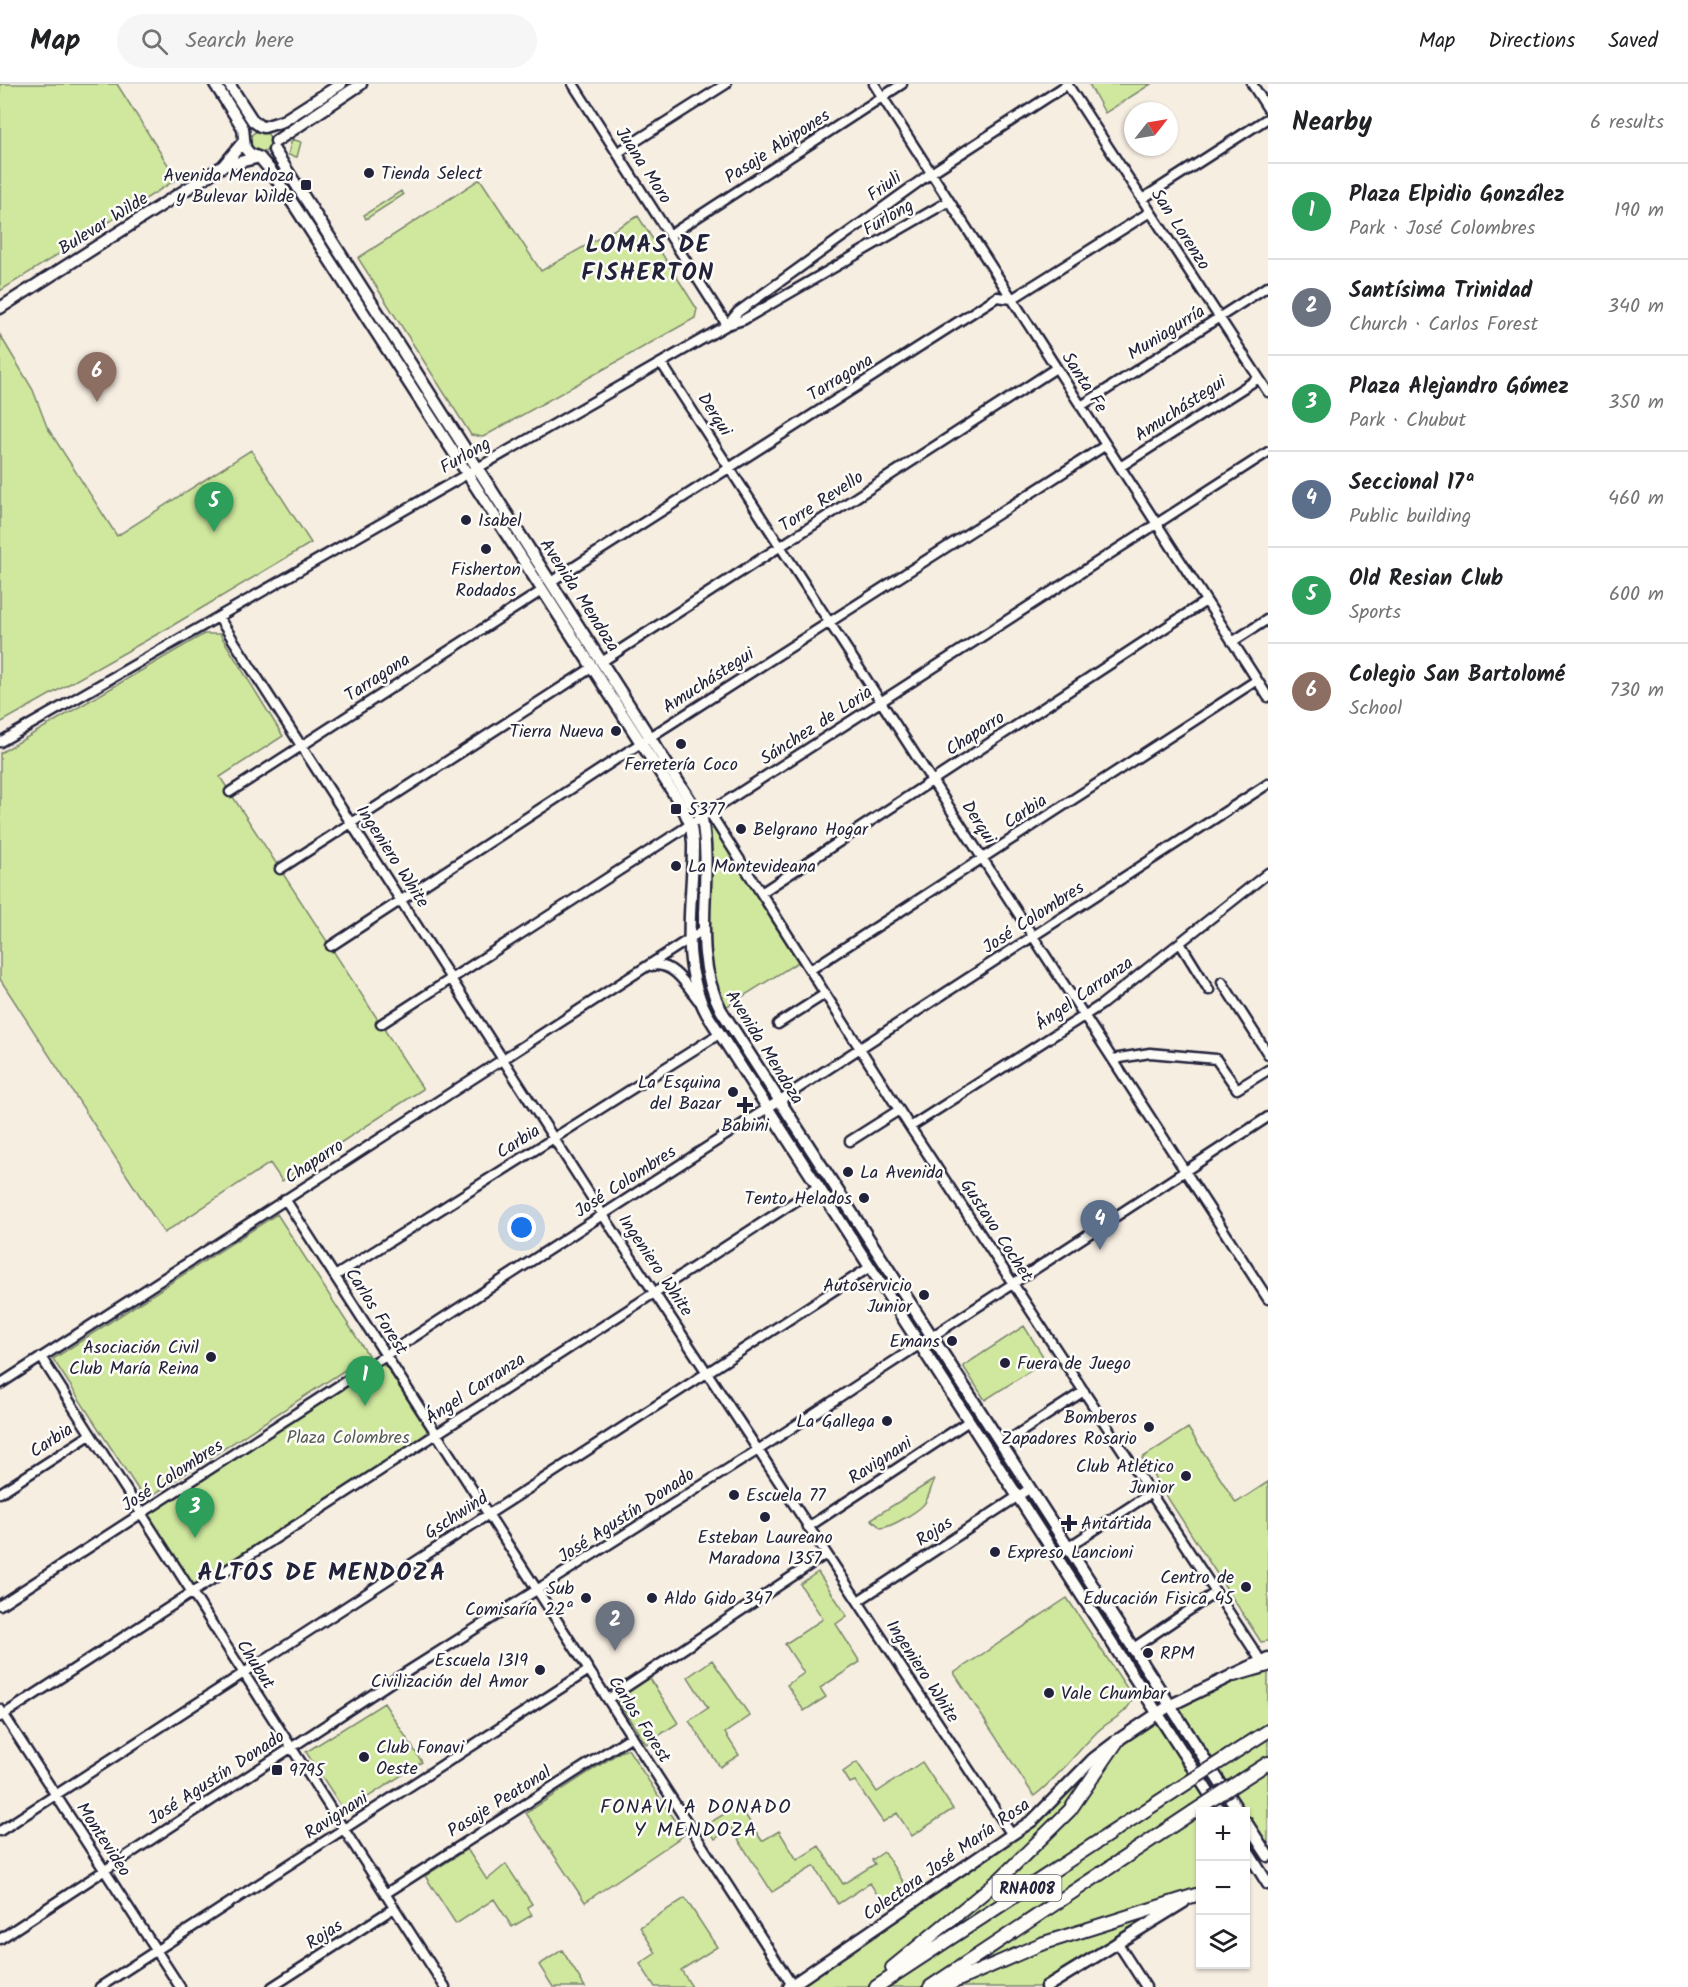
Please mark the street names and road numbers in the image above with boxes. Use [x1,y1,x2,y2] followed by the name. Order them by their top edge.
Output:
[719,102,837,192] street label: Pasaje Abipones
[607,121,679,210] street label: Juana Moro
[861,164,909,210] street label: Friuli
[1142,183,1217,277] street label: San Lorenzo
[53,185,155,264] street label: Bulevar Wilde
[858,192,920,245] street label: Furlong
[1122,298,1211,369] street label: Muniagurría
[802,347,880,410] street label: Tarragona
[1053,347,1114,419] street label: Santa Fe
[1129,368,1233,450] street label: Amuchástegui
[689,387,739,443] street label: Derqui
[435,430,497,483] street label: Furlong
[774,464,870,541] street label: Torre Revello
[531,533,626,658] street label: Avenida Mendoza
[657,640,761,722] street label: Amuchástegui
[339,646,416,710] street label: Tarragona
[755,679,879,774] street label: Sánchez de Loria
[940,704,1011,764] street label: Chaparro
[998,787,1054,837] street label: Carbia
[953,795,1003,851] street label: Derqui
[347,799,436,914] street label: Ingeniero White
[977,874,1091,962] street label: José Colombres
[1030,950,1140,1039] street label: Ángel Carranza
[717,985,811,1111] street label: Avenida Mendoza
[491,1117,547,1167] street label: Carbia
[279,1132,350,1192] street label: Chaparro
[569,1138,683,1226] street label: José Colombres
[952,1174,1040,1289] street label: Gustavo Cochet
[610,1209,700,1323] street label: Ingeniero White
[337,1262,415,1362] street label: Carlos Forest
[420,1346,532,1433] street label: Ángel Carranza
[24,1416,80,1466] street label: Carbia
[843,1429,919,1493] street label: Ravignani
[116,1432,230,1520] street label: José Colombres
[553,1461,701,1571] street label: José Agustín Donado
[419,1484,495,1548] street label: Gschwind
[910,1509,959,1555] street label: Rojas
[877,1614,966,1729] street label: Ingeniero White
[228,1634,282,1696] street label: Chubut
[600,1670,678,1770] street label: Carlos Forest
[143,1723,291,1833] street label: José Agustín Donado
[442,1758,558,1846] street label: Pasaje Peatonal
[299,1784,375,1848] street label: Ravignani
[857,1791,1037,1929] street label: Colectora José María Rosa
[68,1797,138,1883] street label: Montevideo
[992,1875,1062,1901] road number: RNA008
[300,1912,349,1958] street label: Rojas

